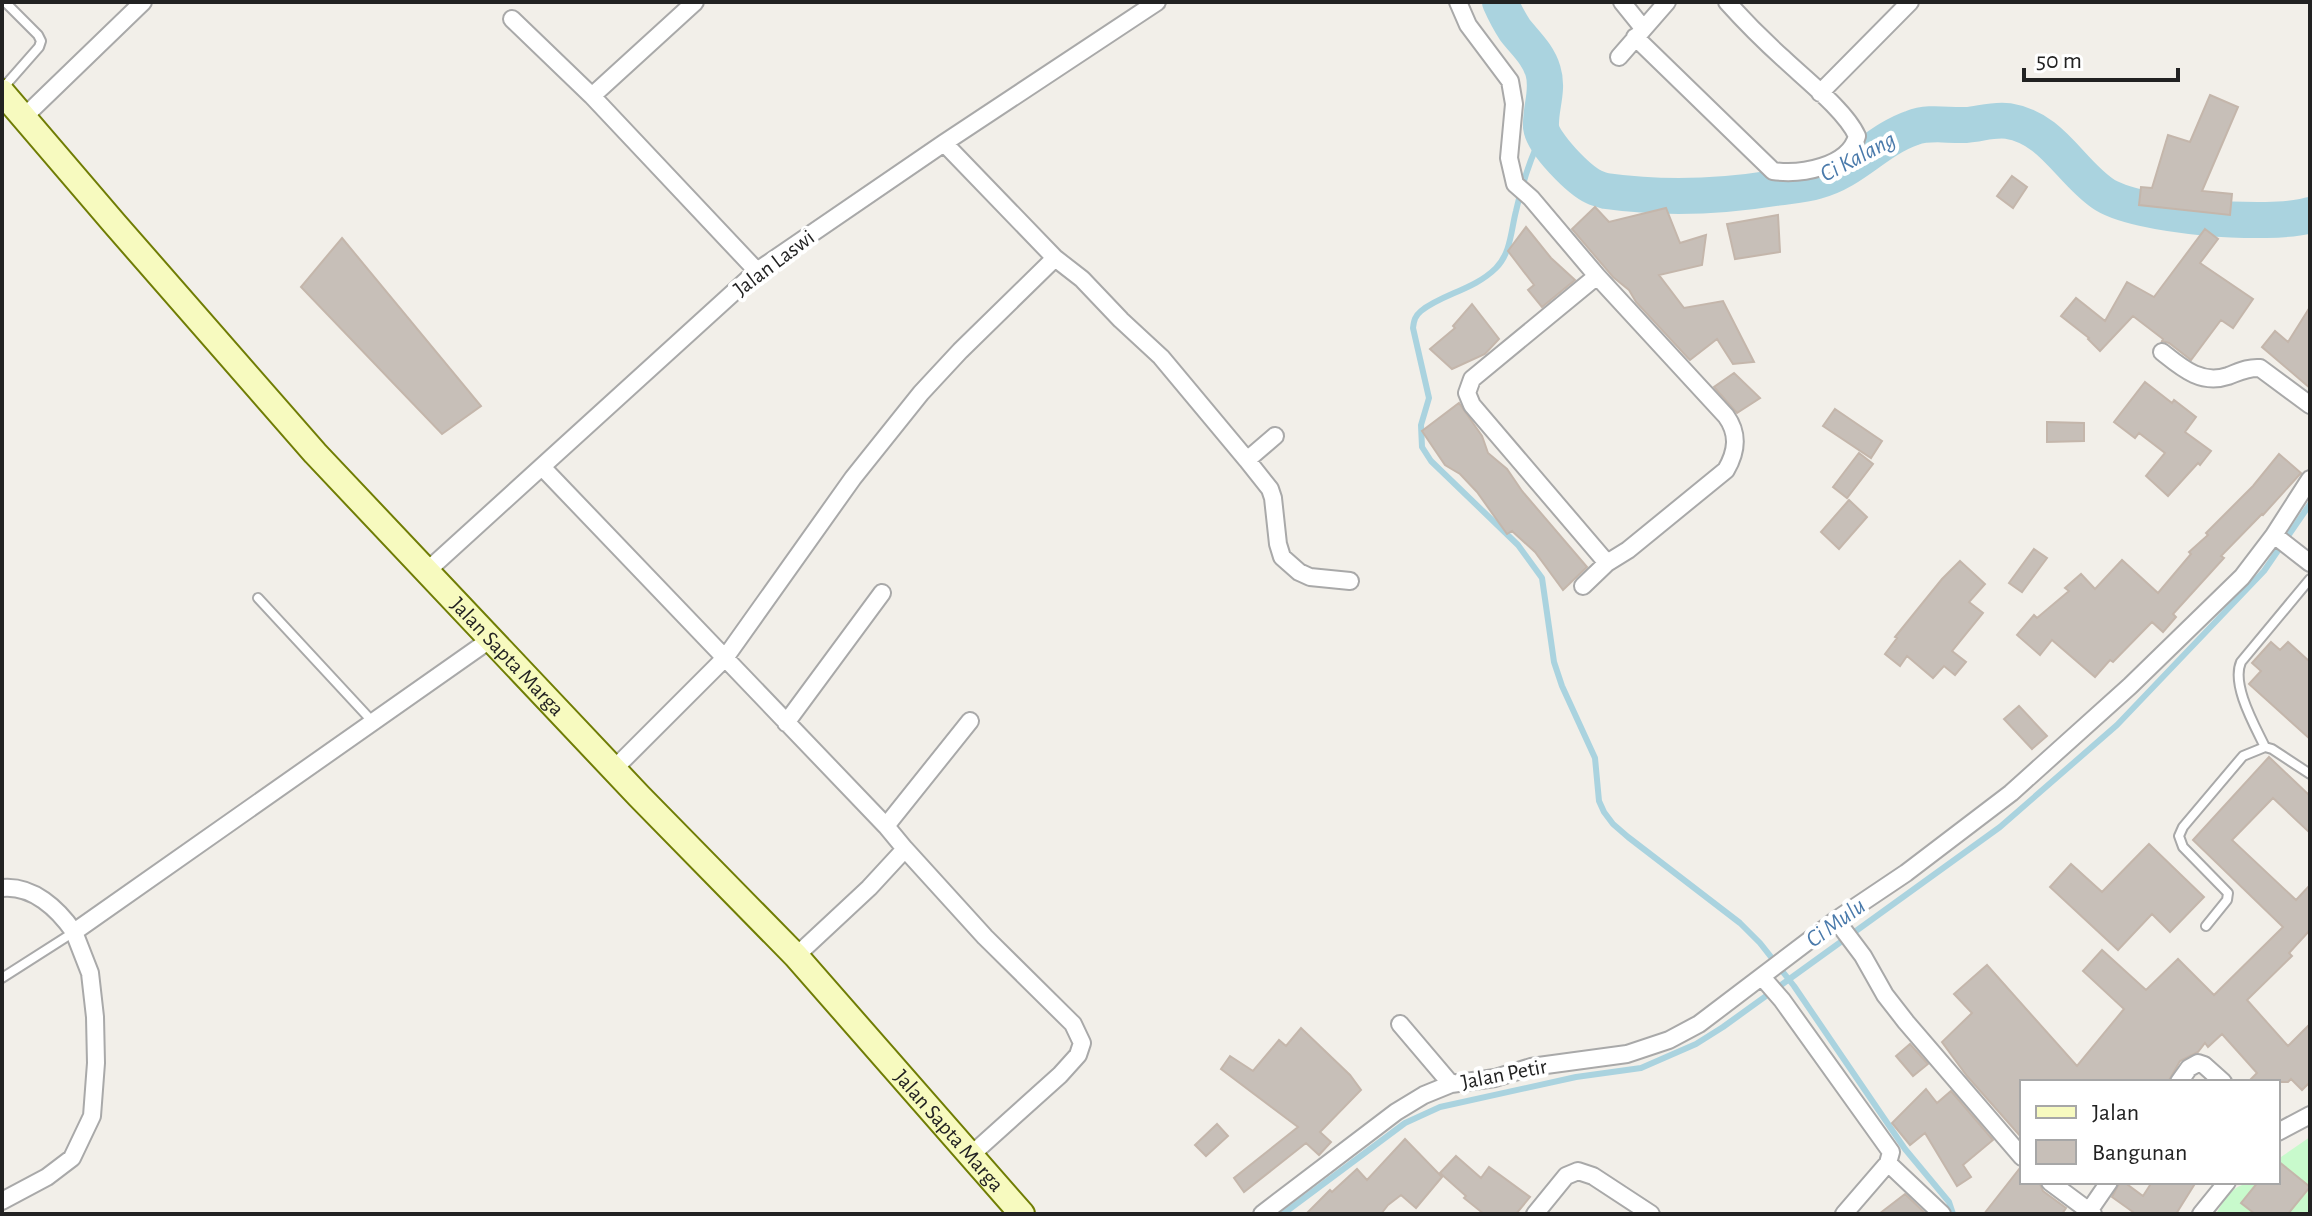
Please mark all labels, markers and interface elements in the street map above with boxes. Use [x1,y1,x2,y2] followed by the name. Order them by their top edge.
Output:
[2024,32,2178,82] scale bar
[2036,49,2082,73] text: 50 m
[1816,127,1900,187] water label: Ci Kalang
[730,226,818,300] street label: Jalan Laswi
[447,593,568,720] street label: Jalan Sapta Marga
[1802,894,1870,952] water label: Ci Mulu
[1459,1055,1549,1093] street label: Jalan Petir
[890,1066,1008,1196] street label: Jalan Sapta Marga
[2020,1080,2280,1184] legend
[2092,1101,2139,1125] text: Jalan
[2092,1141,2187,1165] text: Bangunan

